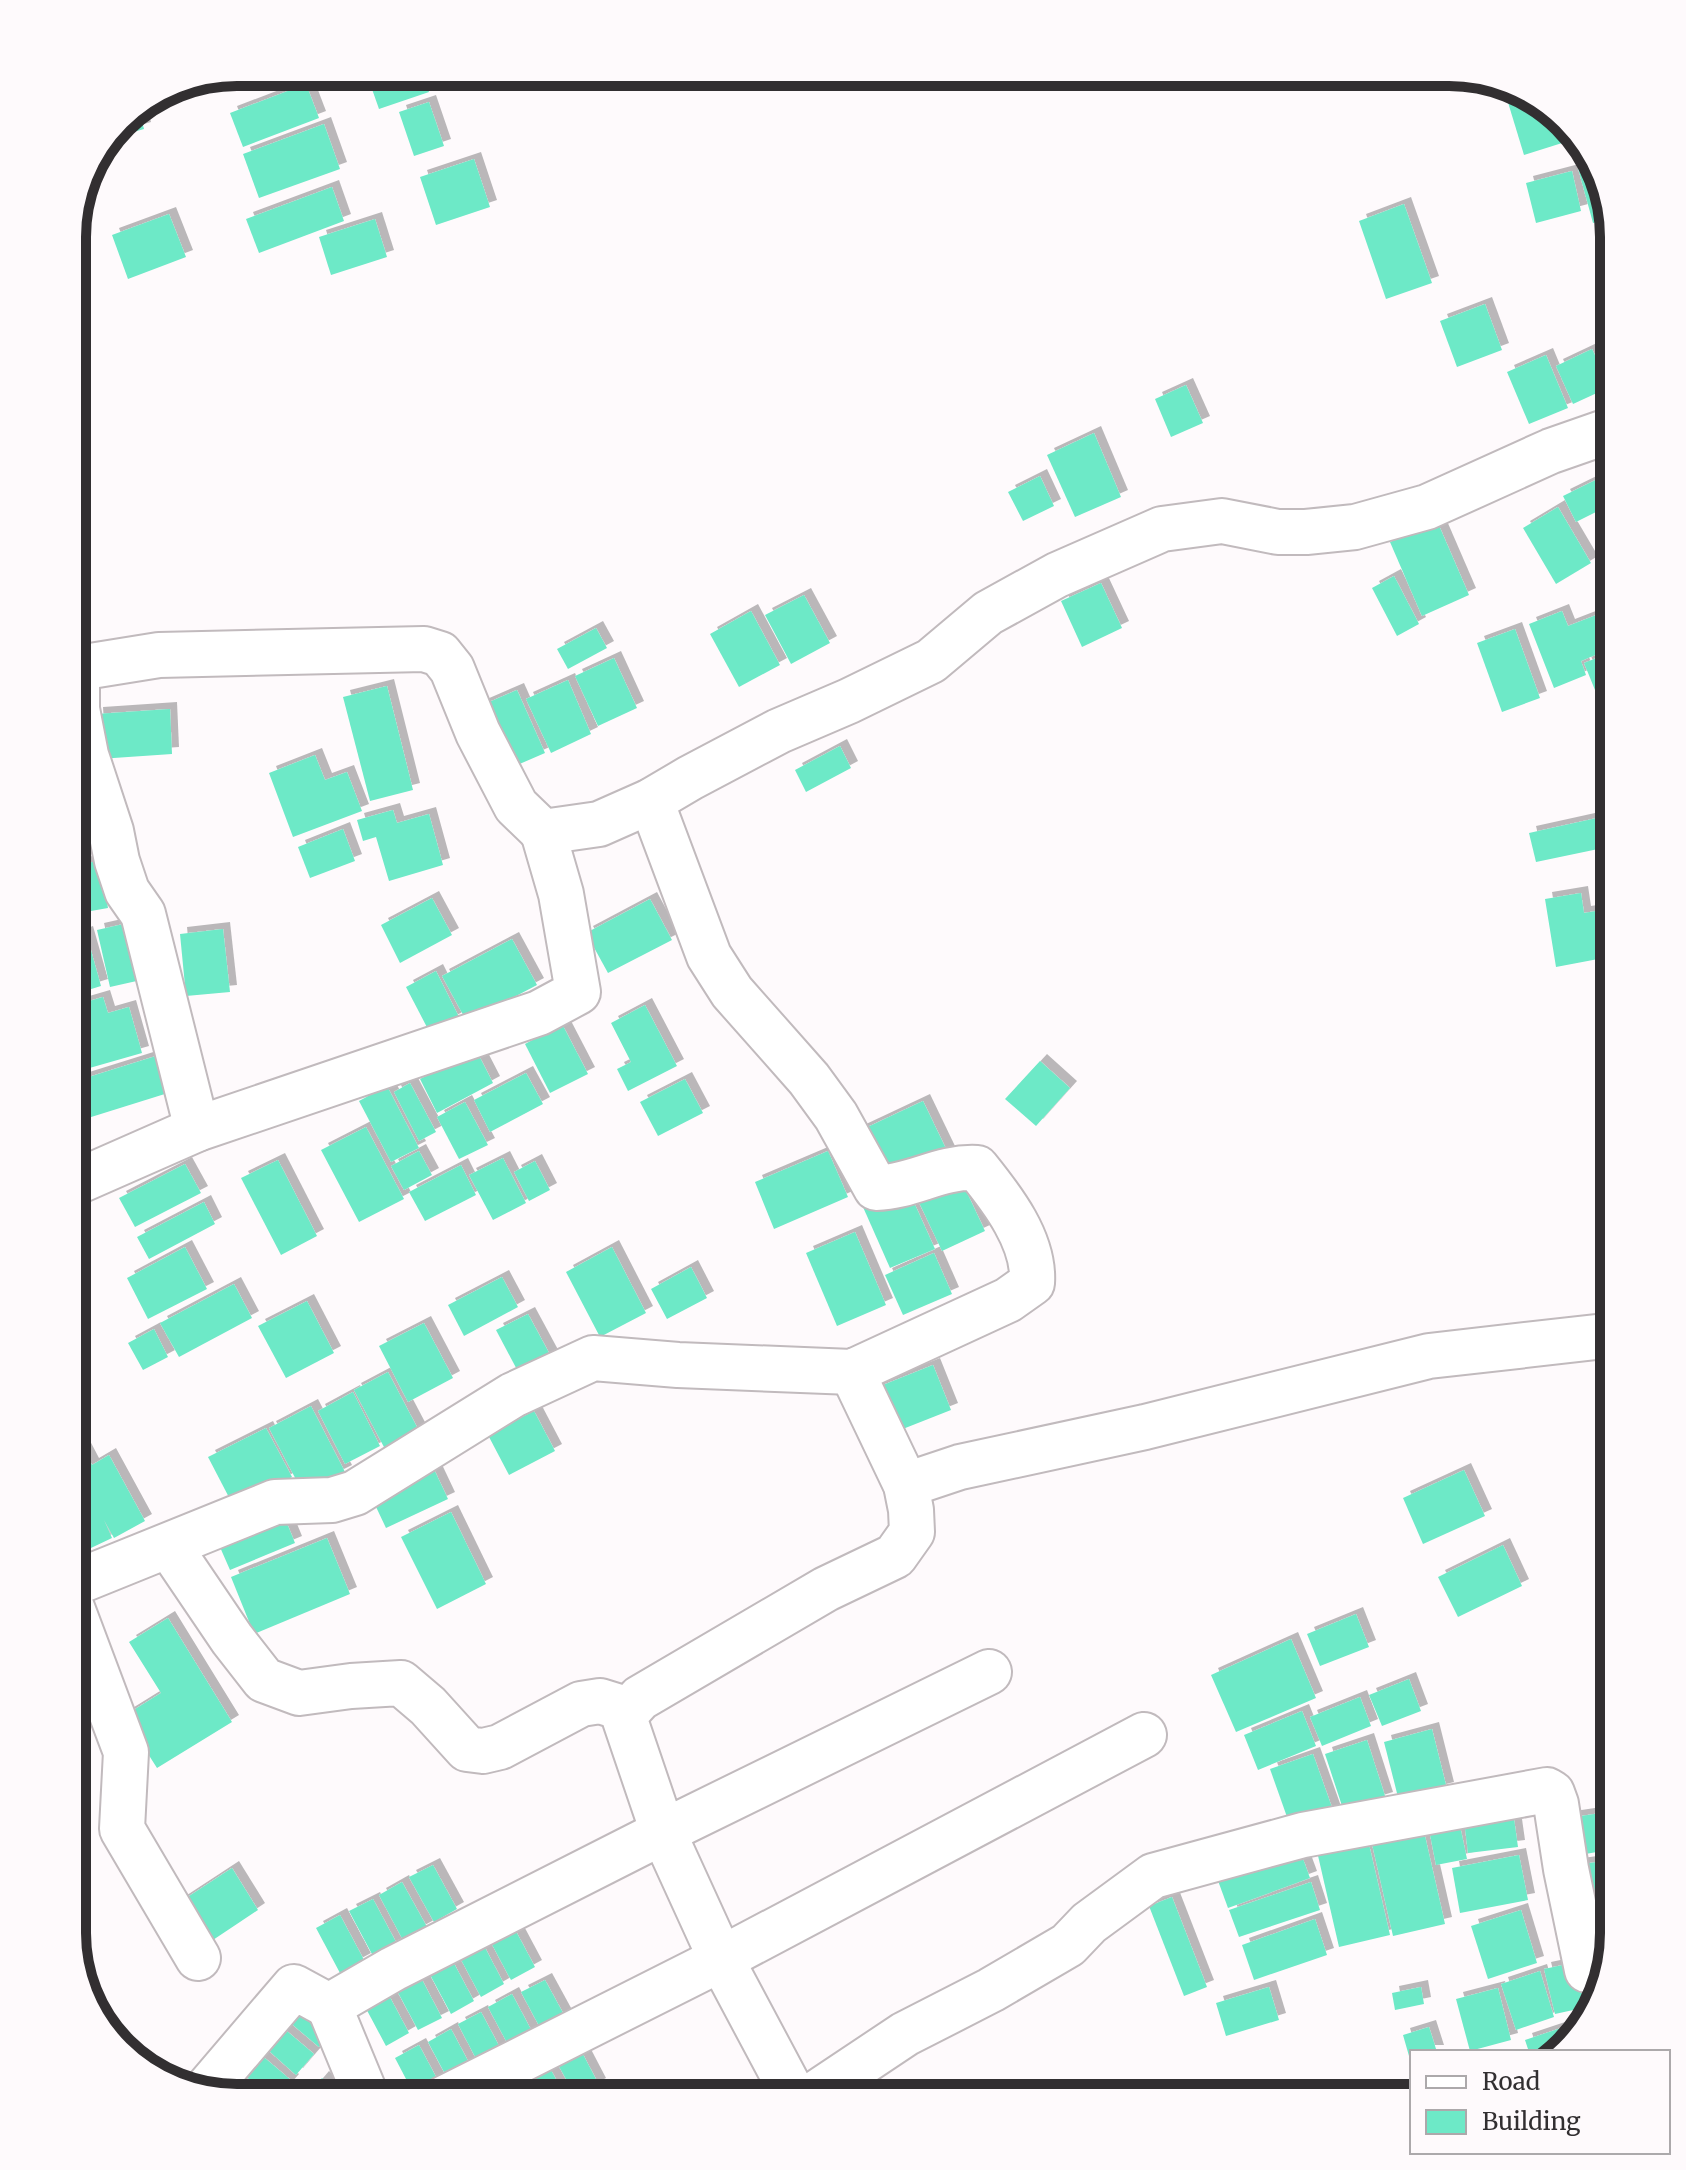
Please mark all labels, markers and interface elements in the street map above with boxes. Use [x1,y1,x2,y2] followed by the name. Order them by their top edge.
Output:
[1410,2050,1670,2154] legend
[1482,2066,1540,2097] text: Road
[1482,2106,1581,2137] text: Building

